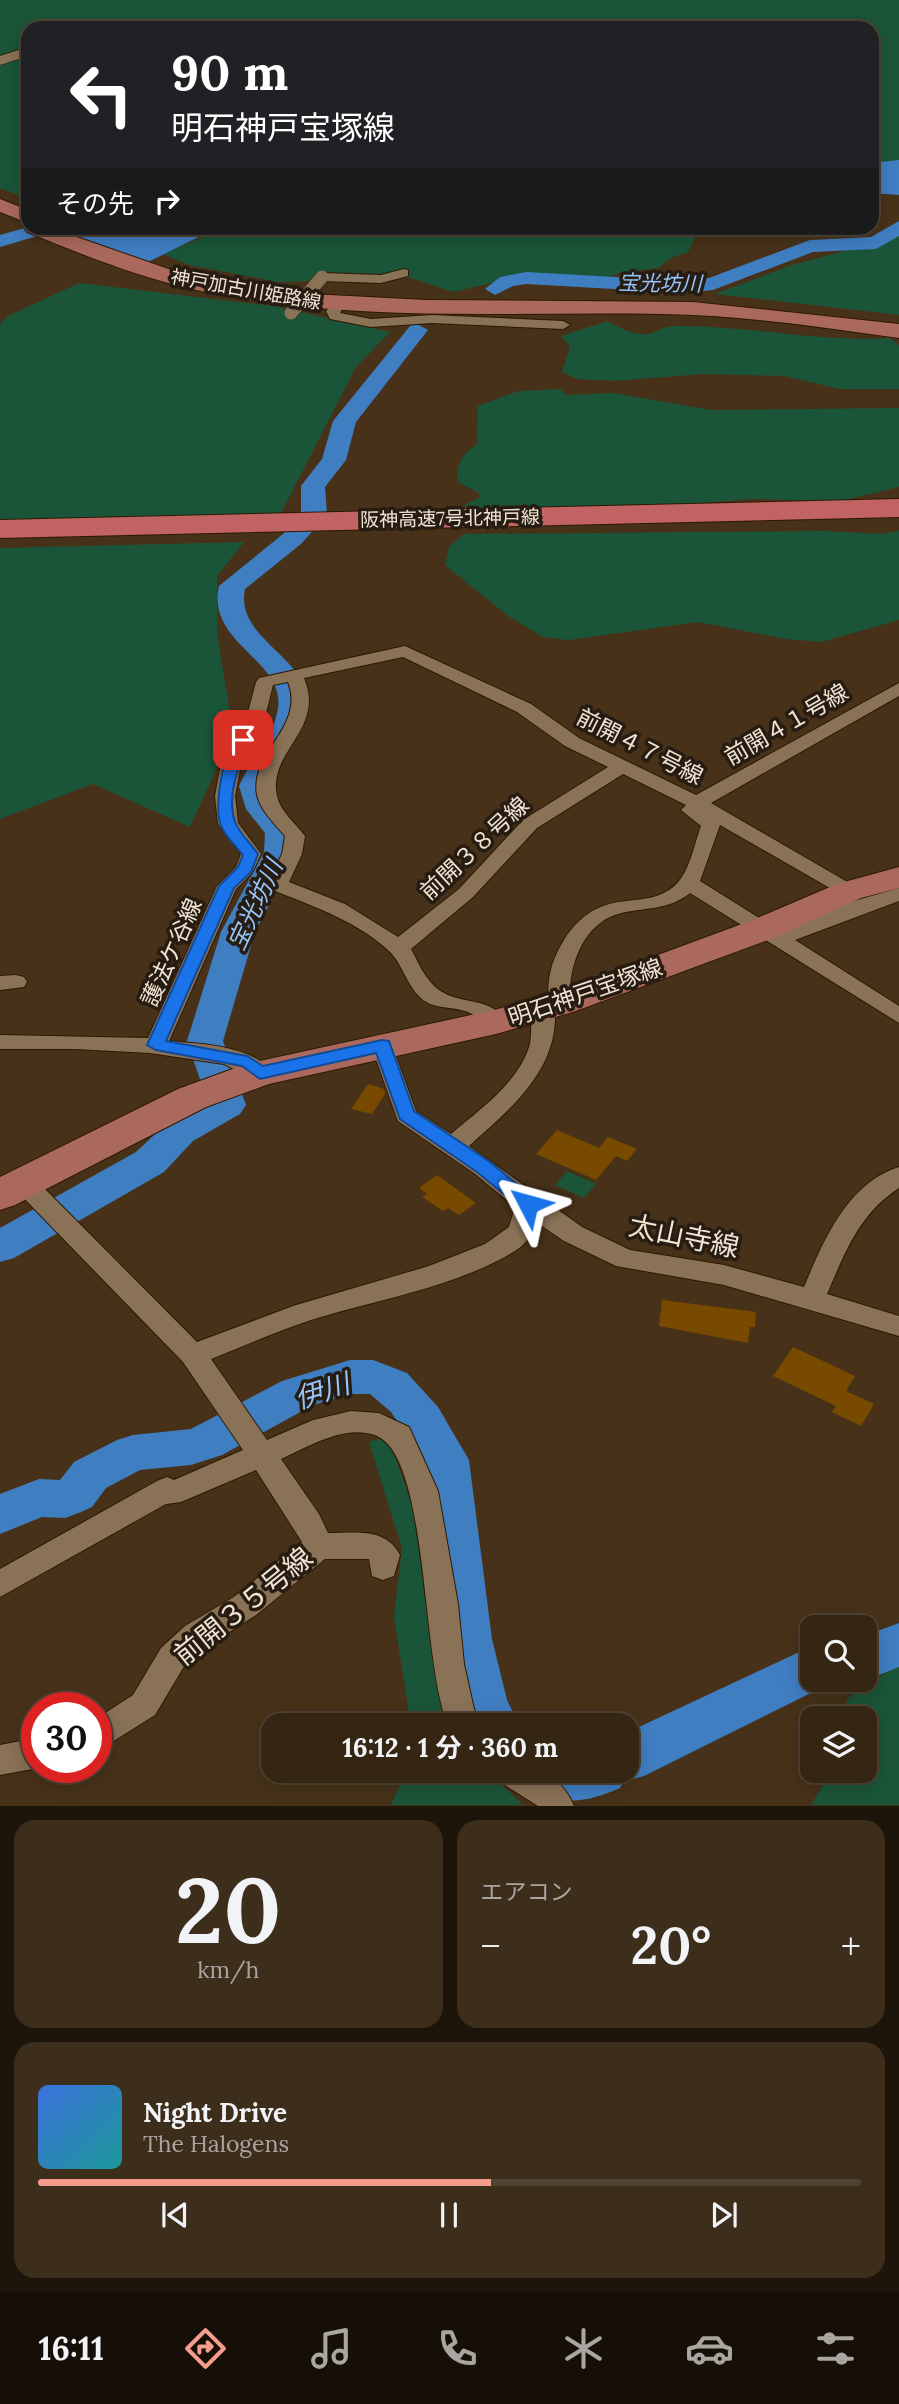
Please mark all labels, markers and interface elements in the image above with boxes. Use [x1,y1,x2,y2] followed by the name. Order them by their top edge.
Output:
[171,41,288,103] text: 90 m
[56,49,147,140] icon: left
[171,107,395,148] text: 明石神戸宝塚線
[148,182,186,220] icon: right
[56,187,134,220] text: その先
[169,264,323,314] street label: 神戸加古川姫路線
[618,269,704,297] water label: 宝光坊川
[360,504,540,532] street label: 阪神高速7号北神戸線
[719,677,853,771] street label: 前開４１号線
[572,702,708,790] street label: 前開４７号線
[213,710,273,770] pin
[224,721,262,759] icon: arrive
[414,790,534,906] street label: 前開３８号線
[221,852,291,955] water label: 宝光坊川
[134,894,208,1010] street label: 護法ケ谷線
[504,952,666,1032] street label: 明石神戸宝塚線
[491,1167,565,1241] position arrow
[625,1207,743,1265] street label: 太山寺線
[290,1364,357,1417] water label: 伊川
[166,1539,320,1673] street label: 前開３５号線
[800,1615,877,1783] map controls
[800,1615,877,1692] button: search
[21,1692,112,1783] speed limit sign: 30
[800,1706,877,1783] button: layers
[342,1731,558,1764] text: 16:12 · 1 分 · 360 m
[175,1851,281,1968] text: 20
[481,1877,573,1906] text: エアコン
[630,1912,711,1978] text: 20°
[481,1922,501,1970] text: −
[841,1922,861,1970] text: +
[197,1955,259,1984] text: km/h
[143,2096,287,2129] text: Night Drive
[143,2129,289,2158] text: The Halogens
[156,2196,194,2234] icon: previous
[430,2196,468,2234] icon: pause
[705,2196,743,2234] icon: next
[181,2324,230,2373] icon: directions
[307,2324,356,2373] icon: music
[433,2324,482,2373] icon: phone
[559,2324,608,2373] icon: climate
[685,2324,734,2373] icon: car
[811,2324,860,2373] icon: filters
[39,2328,104,2369] text: 16:11

